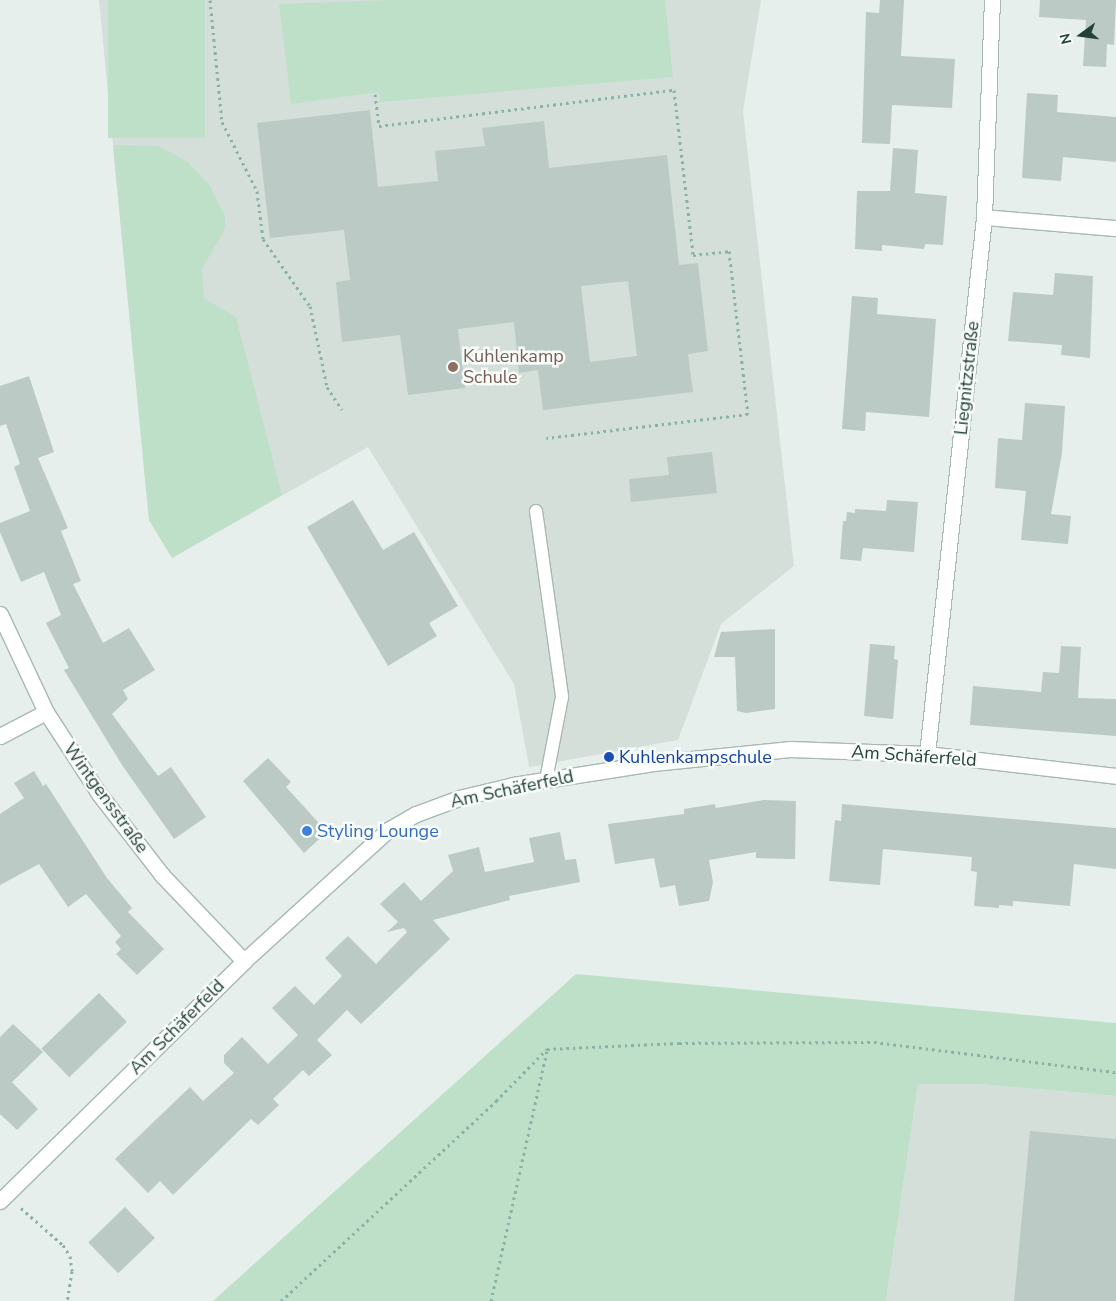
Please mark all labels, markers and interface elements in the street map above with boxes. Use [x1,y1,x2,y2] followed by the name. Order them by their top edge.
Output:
[1056,10,1106,60] north arrow
[1055,31,1076,46] text: N
[950,320,984,436] street label: Liegnitzstraße
[463,346,564,388] place label: Kuhlenkamp Schule
[447,361,459,373] marker: Kuhlenkamp Schule
[59,739,153,857] street label: Wintgensstraße
[851,741,977,771] street label: Am Schäferfeld
[619,746,772,768] place label: Kuhlenkampschule
[603,751,615,763] marker: Kuhlenkampschule
[448,765,576,813] street label: Am Schäferfeld
[317,820,439,842] place label: Styling Lounge
[301,825,313,837] marker: Styling Lounge
[125,975,229,1079] street label: Am Schäferfeld

